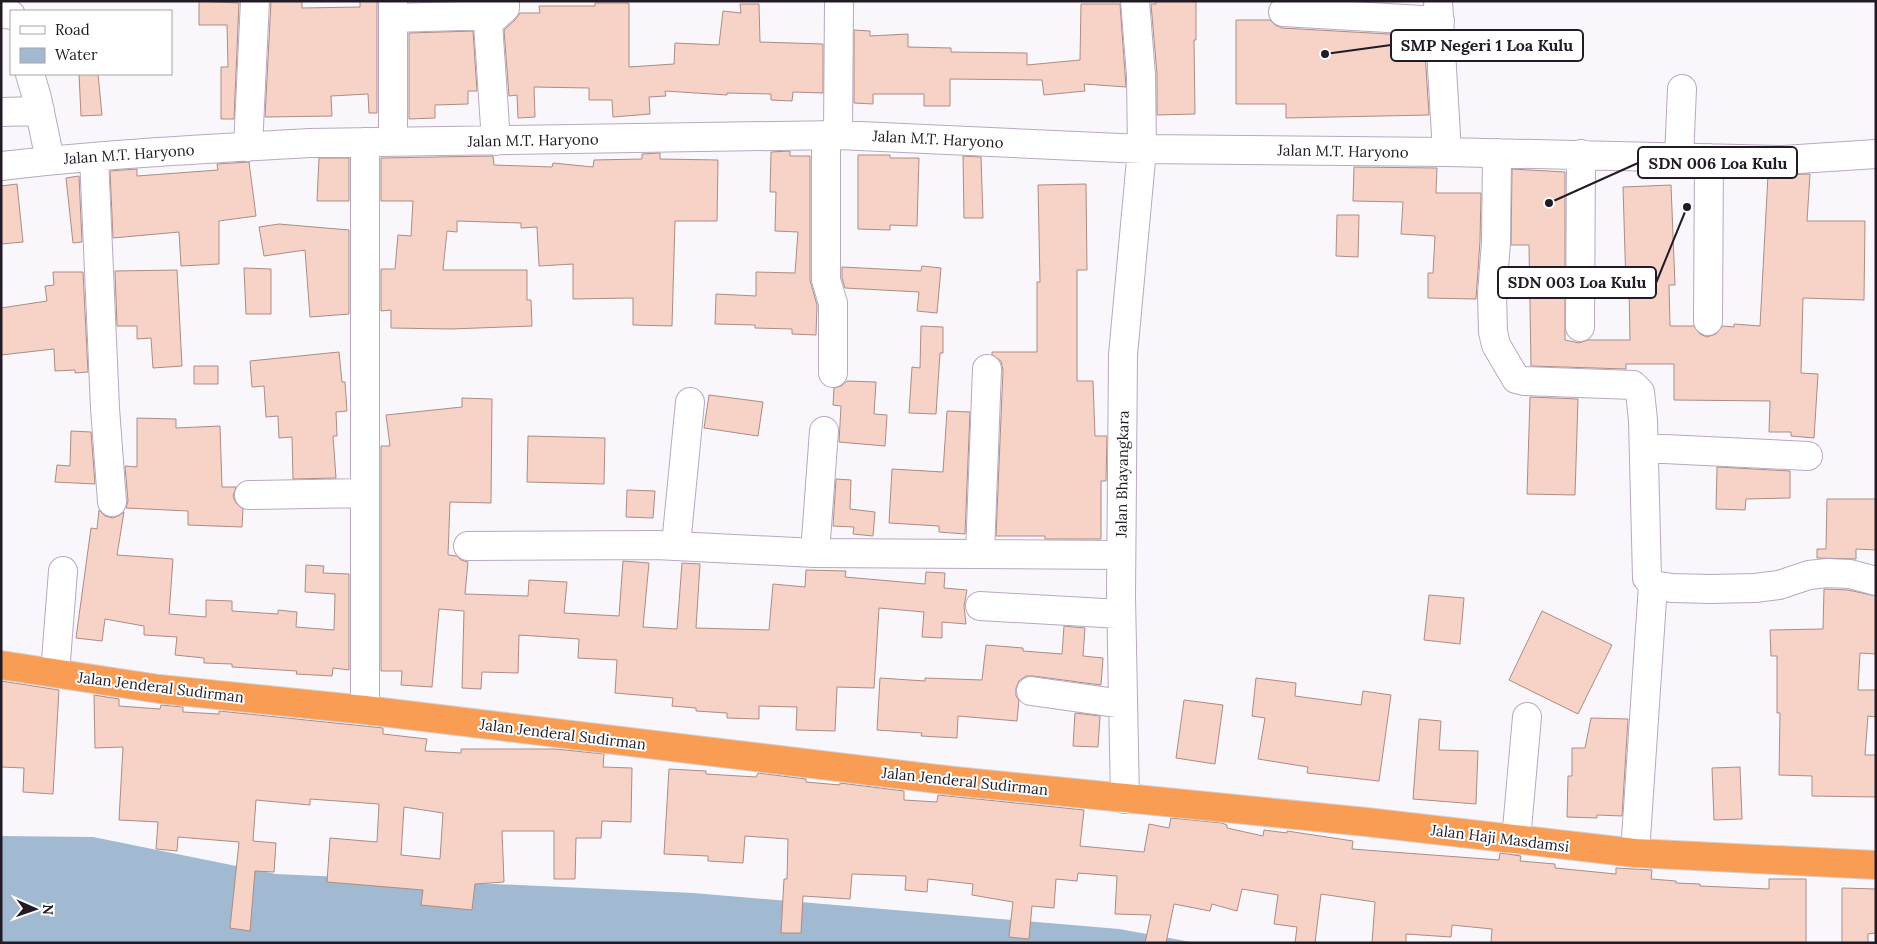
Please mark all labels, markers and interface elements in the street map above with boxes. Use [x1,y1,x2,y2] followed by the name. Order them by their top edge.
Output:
[10,10,172,75] legend
[55,20,90,39] text: Road
[1391,30,1583,61] callout: SMP Negeri 1 Loa Kulu
[1401,35,1573,55] text: SMP Negeri 1 Loa Kulu
[55,45,98,64] text: Water
[871,126,1004,152] street label: Jalan M.T. Haryono
[466,129,599,151] street label: Jalan M.T. Haryono
[62,140,195,168] street label: Jalan M.T. Haryono
[1276,140,1409,162] street label: Jalan M.T. Haryono
[1638,147,1797,178] callout: SDN 006 Loa Kulu
[1649,153,1788,173] text: SDN 006 Loa Kulu
[1498,267,1656,298] callout: SDN 003 Loa Kulu
[1508,272,1646,292] text: SDN 003 Loa Kulu
[1111,410,1133,539] street label: Jalan Bhayangkara
[76,667,245,707] street label: Jalan Jenderal Sudirman
[478,714,647,754] street label: Jalan Jenderal Sudirman
[880,763,1049,799] street label: Jalan Jenderal Sudirman
[1429,820,1570,856] street label: Jalan Haji Masdamsi
[10,884,60,934] north arrow
[39,904,57,915] text: N

